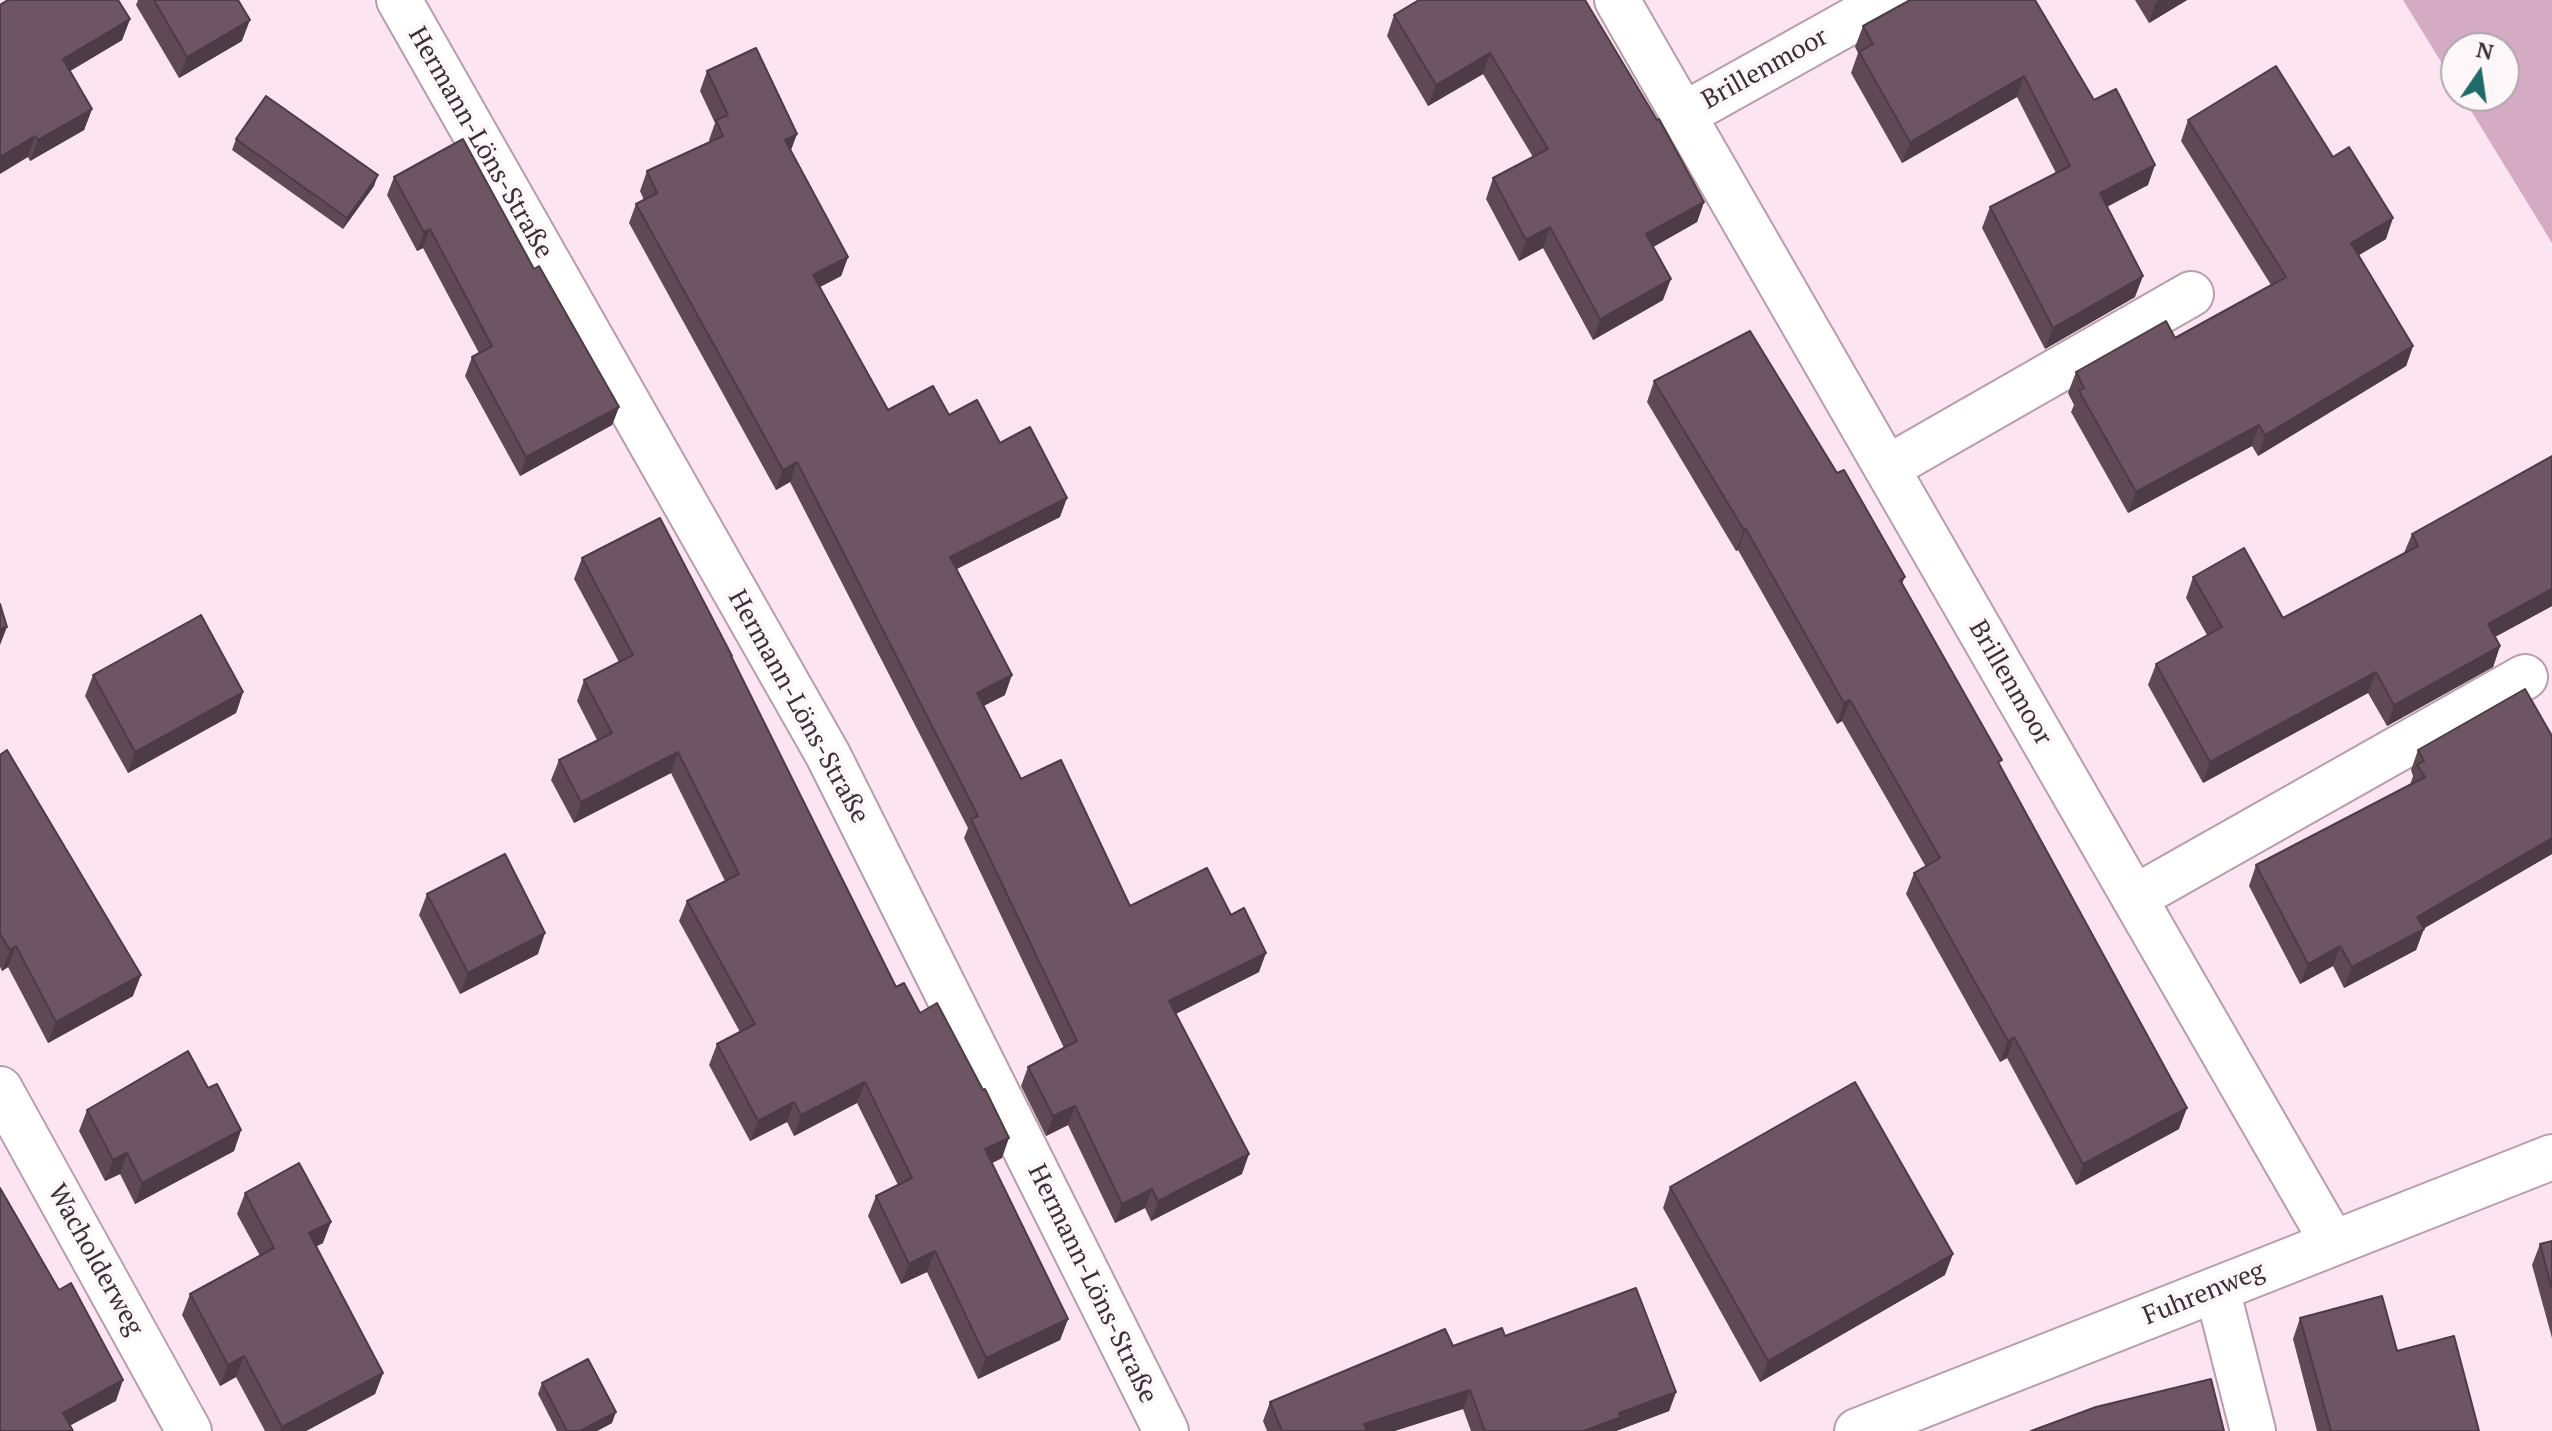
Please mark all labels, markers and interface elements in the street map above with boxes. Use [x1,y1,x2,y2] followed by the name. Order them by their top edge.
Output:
[401,22,559,264] street label: Hermann-Löns-Straße
[1697,22,1833,116] street label: Brillenmoor
[2440,32,2520,112] north arrow
[2474,34,2496,66] text: N
[721,585,875,829] street label: Hermann-Löns-Straße
[1962,615,2058,751] street label: Brillenmoor
[1020,1159,1164,1409] street label: Hermann-Löns-Straße
[41,1179,149,1341] street label: Wacholderweg
[2139,1256,2269,1332] street label: Fuhrenweg

